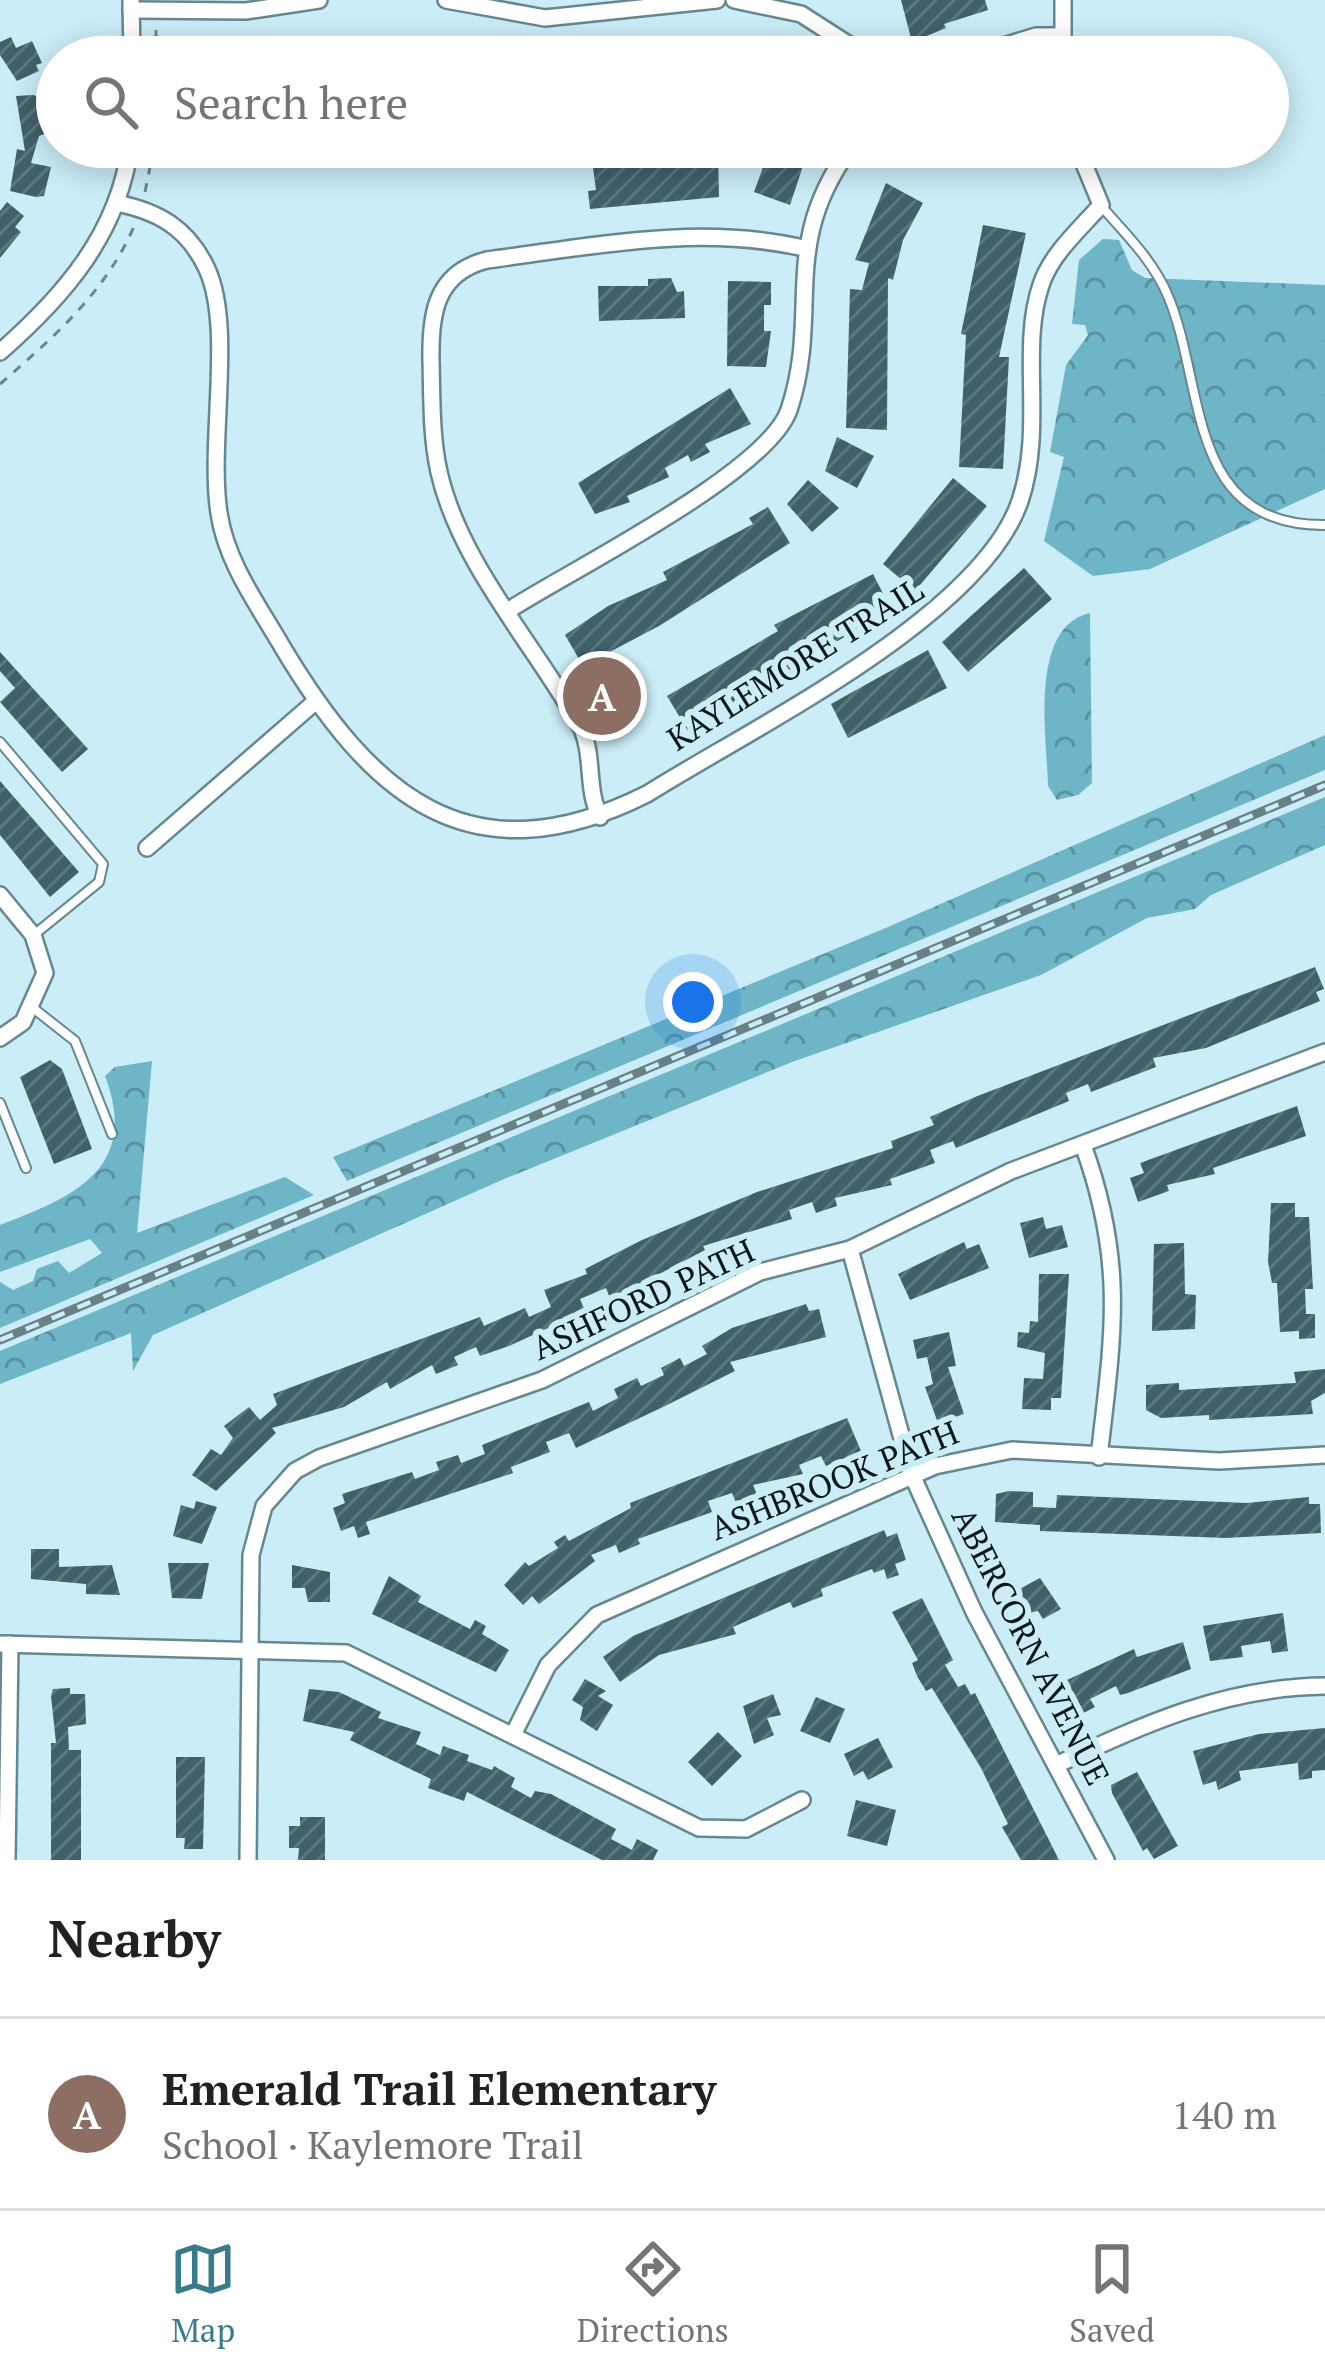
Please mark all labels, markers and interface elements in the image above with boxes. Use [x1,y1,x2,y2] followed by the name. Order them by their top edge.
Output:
[36,36,1289,168] search box
[78,69,144,135] icon: search
[174,72,408,132] text: Search here
[659,568,931,760] street label: KAYLEMORE TRAIL
[563,651,641,741] pin: A
[663,972,723,1032] your location
[525,1228,761,1369] street label: ASHFORD PATH
[703,1410,964,1549] street label: ASHBROOK PATH
[943,1500,1120,1792] street label: ABERCORN AVENUE
[48,1904,221,1972] text: Nearby
[162,2058,716,2118] text: Emerald Trail Elementary
[73,2088,101,2140] text: A
[1172,2088,1277,2140] text: 140 m
[162,2118,584,2170] text: School · Kaylemore Trail
[170,2236,236,2351] tab: Map
[577,2236,729,2351] tab: Directions
[1069,2236,1155,2351] tab: Saved

